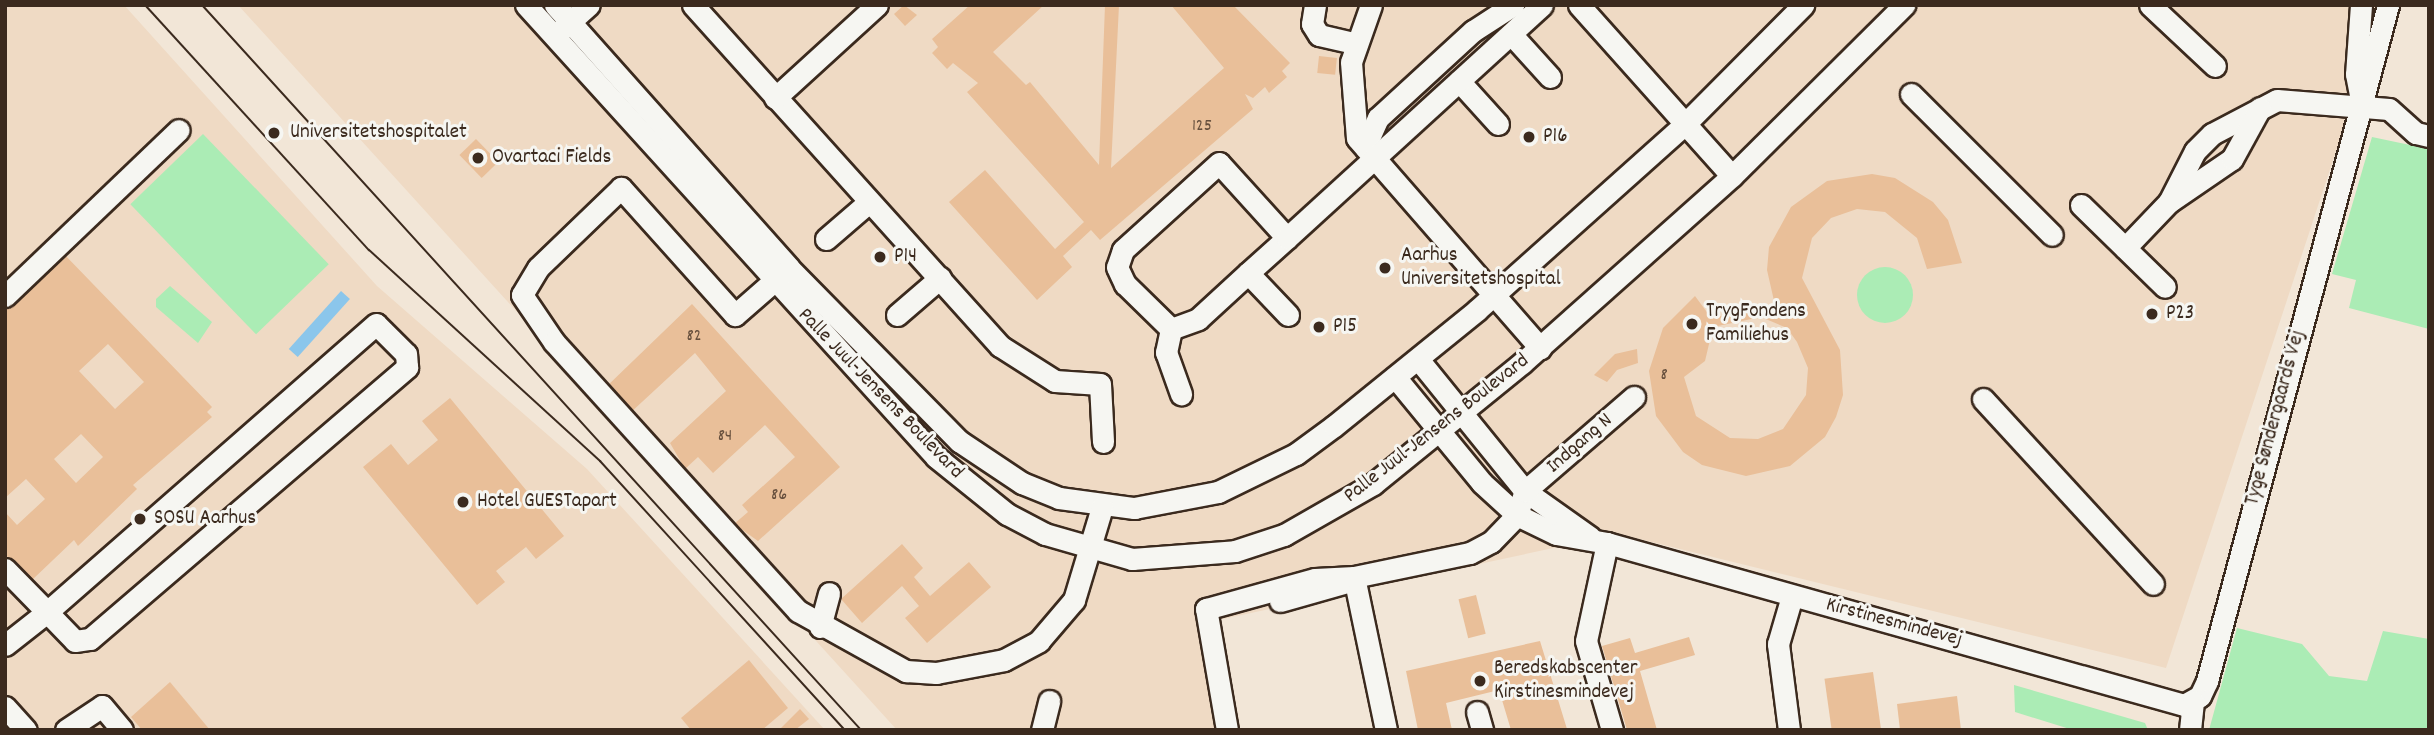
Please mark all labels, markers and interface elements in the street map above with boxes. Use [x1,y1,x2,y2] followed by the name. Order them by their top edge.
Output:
[1192,116,1212,138] house number: 125
[290,120,467,146] place label: Universitetshospitalet
[264,123,284,143] marker: Universitetshospitalet
[1543,124,1567,150] place label: P16
[1521,129,1537,145] marker: P16
[492,145,611,171] place label: Ovartaci Fields
[470,150,486,166] marker: Ovartaci Fields
[1401,243,1561,293] place label: Aarhus Universitetshospital
[894,244,917,270] place label: P14
[872,249,888,265] marker: P14
[1375,258,1395,278] marker: Aarhus Universitetshospital
[1706,299,1806,349] place label: TrygFondens Familiehus
[2166,301,2194,327] place label: P23
[792,303,968,485] street label: Palle Juul-Jensens Boulevard
[2144,306,2160,322] marker: P23
[1333,314,1357,340] place label: P15
[1684,316,1700,332] marker: TrygFondens Familiehus
[1311,319,1327,335] marker: P15
[686,326,702,348] house number: 82
[2240,328,2312,508] street label: Tyge Søndergaards Vej
[1339,349,1535,509] street label: Palle Juul-Jensens Boulevard
[1660,365,1668,387] house number: 8
[1542,409,1618,479] street label: Indgang N
[718,426,732,448] house number: 84
[771,485,787,507] house number: 86
[477,489,617,515] place label: Hotel GUESTapart
[455,494,471,510] marker: Hotel GUESTapart
[154,506,256,532] place label: SOSU Aarhus
[132,511,148,527] marker: SOSU Aarhus
[1823,593,1965,653] street label: Kirstinesmindevej
[1494,656,1637,706] place label: Beredskabscenter Kirstinesmindevej
[1472,673,1488,689] marker: Beredskabscenter Kirstinesmindevej

